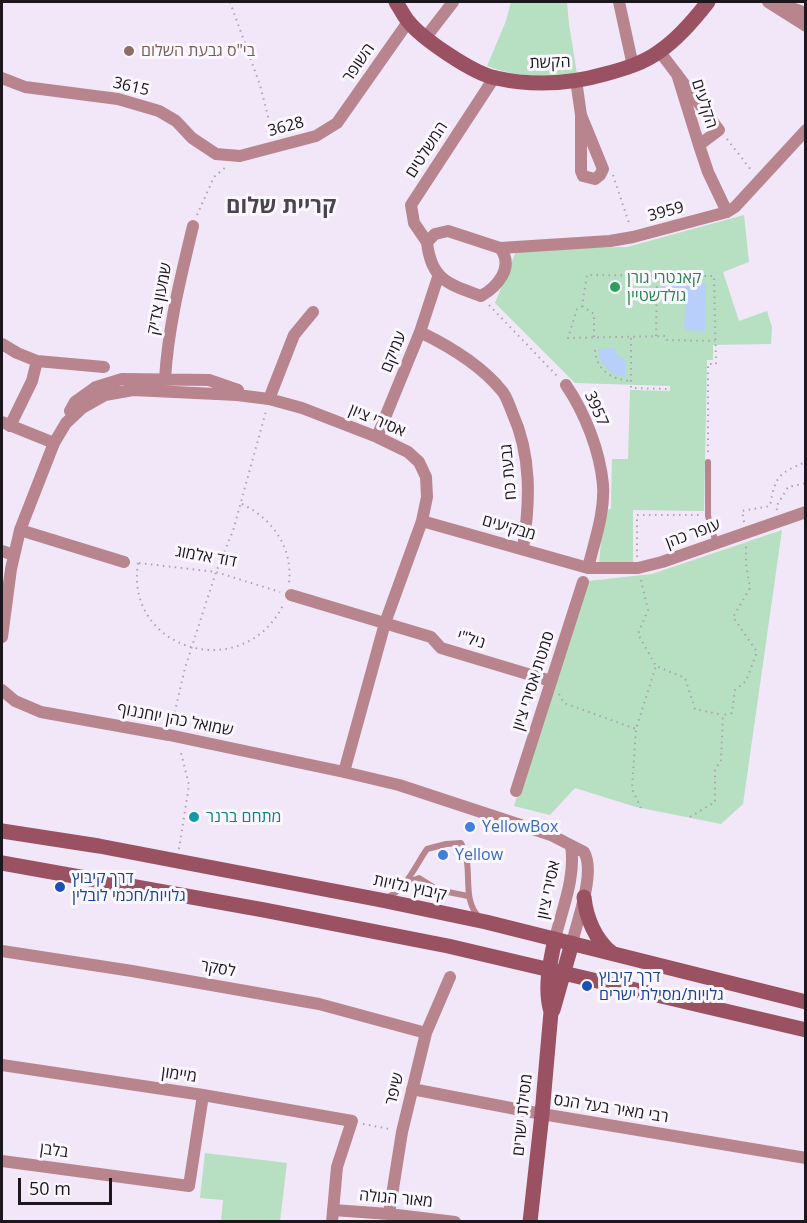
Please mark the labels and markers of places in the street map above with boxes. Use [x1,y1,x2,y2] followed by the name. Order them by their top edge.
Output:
[141,41,255,61] place label: בי"ס גבעת השלום
[122,44,136,58] marker: בי"ס גבעת השלום
[627,268,701,306] place label: קאנטרי גורן גולדשטיין
[608,280,622,294] marker: קאנטרי גורן גולדשטיין
[206,807,282,827] place label: מתחם ברנר
[187,810,201,824] marker: מתחם ברנר
[482,817,558,837] place label: YellowBox
[463,820,477,834] marker: YellowBox
[455,845,503,865] place label: Yellow
[436,848,450,862] marker: Yellow
[72,868,186,906] place label: דרך קיבוץ גלויות/חכמי לובלין
[53,880,67,894] marker: דרך קיבוץ גלויות/חכמי לובלין
[599,967,724,1005] place label: דרך קיבוץ גלויות/מסילת ישרים
[580,979,594,993] marker: דרך קיבוץ גלויות/מסילת ישרים

